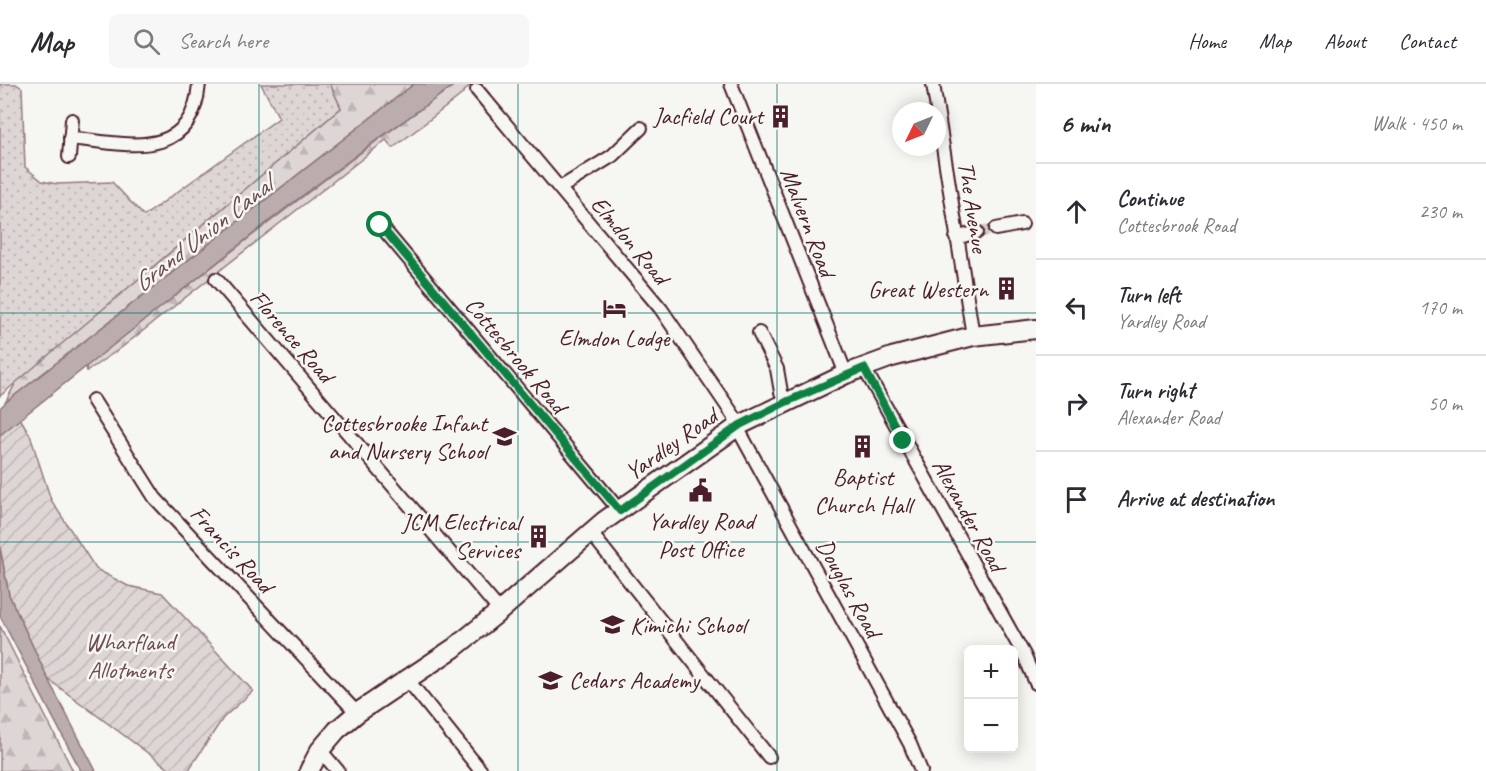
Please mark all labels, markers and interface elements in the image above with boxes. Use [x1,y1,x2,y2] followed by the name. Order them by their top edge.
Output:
[109,14,529,68] search box
[30,24,73,59] text: Map
[130,25,163,58] icon: search
[178,27,268,55] text: Search here
[1188,28,1226,54] text: Home
[1259,28,1291,54] text: Map
[1324,28,1366,54] text: About
[1399,28,1456,54] text: Contact
[653,101,765,131] place label: Jacfield Court
[892,102,946,156] north arrow
[768,103,794,129] building icon: Jacfield Court
[1060,107,1110,140] text: 6 min
[1372,111,1462,136] text: Walk · 450 m
[951,159,995,257] street label: The Avenue
[774,163,844,284] street label: Malvern Road
[126,164,285,299] water label: Grand Union Canal
[1117,185,1183,213] text: Continue
[584,190,678,293] street label: Elmdon Road
[1060,195,1093,228] icon: ahead
[1419,199,1462,224] text: 230 m
[366,211,392,237] route start
[1117,213,1236,238] text: Cottesbrook Road
[868,274,989,304] place label: Great Western
[993,276,1019,302] building icon: Great Western
[1117,281,1181,309] text: Turn left
[243,283,343,391] street label: Florence Road
[459,291,576,422] street label: Cottesbrook Road
[1060,291,1093,324] icon: left
[601,295,627,321] hotel icon: Elmdon Lodge
[1419,295,1462,320] text: 170 m
[1117,309,1205,334] text: Yardley Road
[559,323,671,353] place label: Elmdon Lodge
[1117,377,1194,405] text: Turn right
[1060,387,1093,420] icon: right
[1428,391,1462,416] text: 50 m
[619,399,726,487] street label: Yardley Road
[1117,405,1221,430] text: Alexander Road
[321,408,491,466] place label: Cottesbrooke Infant and Nursery School
[492,424,518,450] school or university icon: Cottesbrooke Infant and Nursery School
[889,427,915,453] route end
[850,434,876,460] building icon: Baptist Church Hall
[926,453,1014,580] street label: Alexander Road
[814,462,916,520] place label: Baptist Church Hall
[688,478,714,504] public building icon: Yardley Road Post Office
[1060,483,1093,516] icon: arrive
[1117,485,1274,513] text: Arrive at destination
[184,499,283,602] street label: Francis Road
[648,506,757,564] place label: Yardley Road Post Office
[401,507,524,565] place label: JCM Electrical Services
[525,523,551,549] building icon: JCM Electrical Services
[810,533,890,646] street label: Douglas Road
[630,610,750,640] place label: Kimichi School
[599,612,625,638] school or university icon: Kimichi School
[85,627,178,685] park label: Wharfland Allotments
[964,645,1018,753] map controls
[964,645,1018,699] button: +
[569,665,701,695] place label: Cedars Academy
[538,667,564,693] school or university icon: Cedars Academy
[964,699,1018,753] button: −

